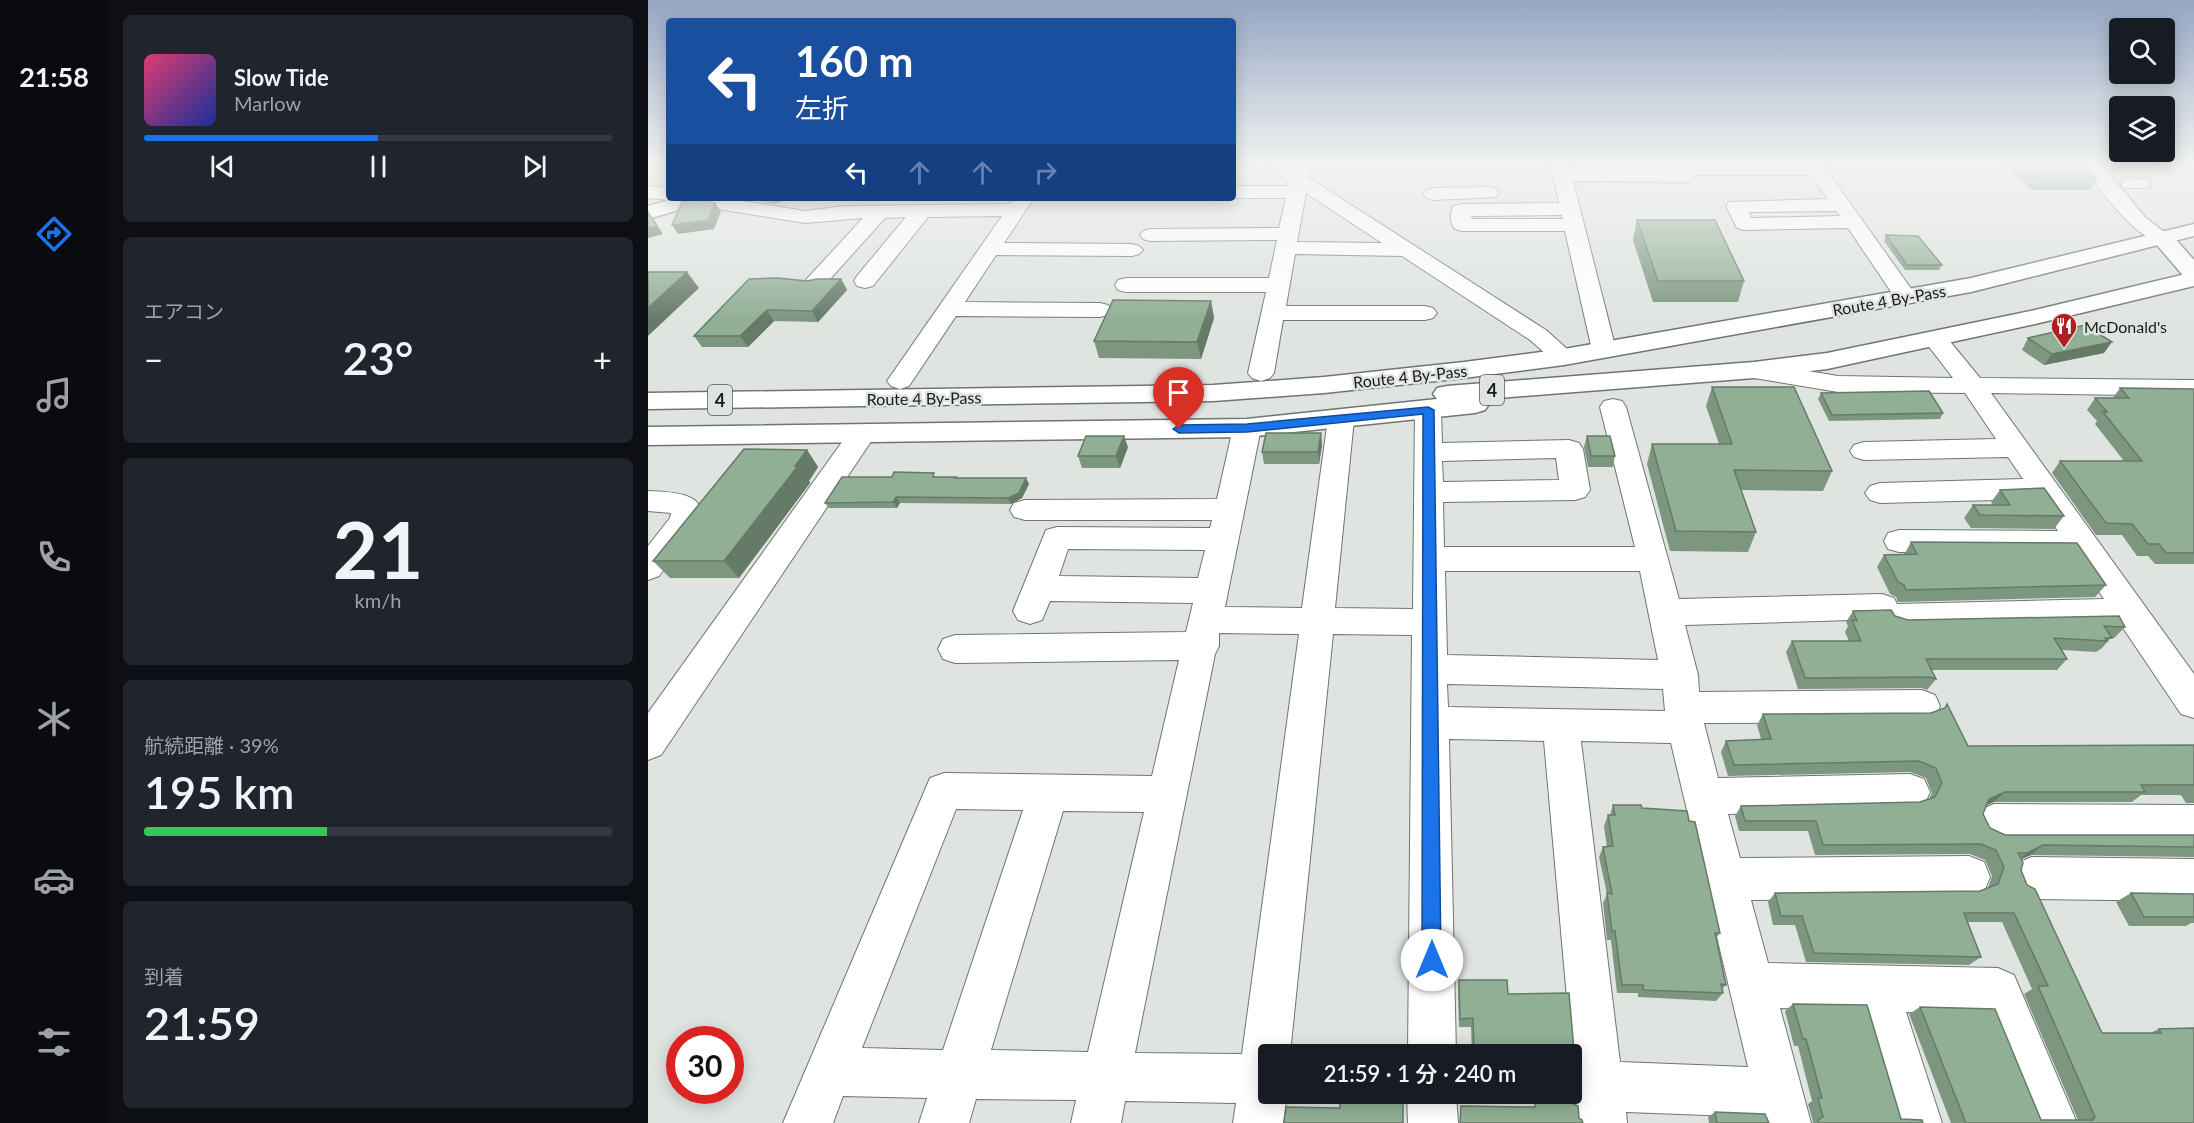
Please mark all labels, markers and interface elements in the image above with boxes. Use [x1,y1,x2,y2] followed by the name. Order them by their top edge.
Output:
[2109,18,2175,162] map controls
[2109,18,2175,84] button: search
[795,36,913,86] text: 160 m
[696,42,774,120] icon: left
[19,60,89,93] text: 21:58
[234,64,329,91] text: Slow Tide
[234,91,301,115] text: Marlow
[795,91,849,124] text: 左折
[2109,96,2175,162] button: layers
[206,150,239,183] icon: previous
[362,150,395,183] icon: pause
[518,150,551,183] icon: next
[840,156,873,189] icon: left
[903,156,936,189] icon: ahead
[966,156,999,189] icon: ahead
[1029,156,1062,189] icon: right
[33,213,75,255] icon: directions
[1831,281,1947,319] street label: Route 4 By-Pass
[144,299,224,323] text: エアコン
[2049,311,2079,349] restaurant icon: McDonald's
[2084,317,2167,336] place label: McDonald's
[343,331,413,385] text: 23°
[144,339,163,379] text: −
[593,339,612,379] text: +
[1352,361,1468,391] street label: Route 4 By-Pass
[1153,367,1204,429] pin
[33,374,75,416] icon: music
[1480,375,1504,405] road number: 4
[1162,376,1195,409] icon: arrive
[708,385,732,415] road number: 4
[867,388,982,408] street label: Route 4 By-Pass
[333,502,423,596] text: 21
[33,536,75,578] icon: phone
[355,588,401,612] text: km/h
[33,698,75,740] icon: climate
[144,733,279,757] text: 航続距離 · 39%
[144,765,294,819] text: 195 km
[33,859,75,901] icon: car
[1400,928,1464,992] position arrow
[144,964,184,988] text: 到着
[144,996,260,1050] text: 21:59
[33,1021,75,1063] icon: filters
[666,1026,744,1104] speed limit sign: 30
[1324,1060,1516,1087] text: 21:59 · 1 分 · 240 m

